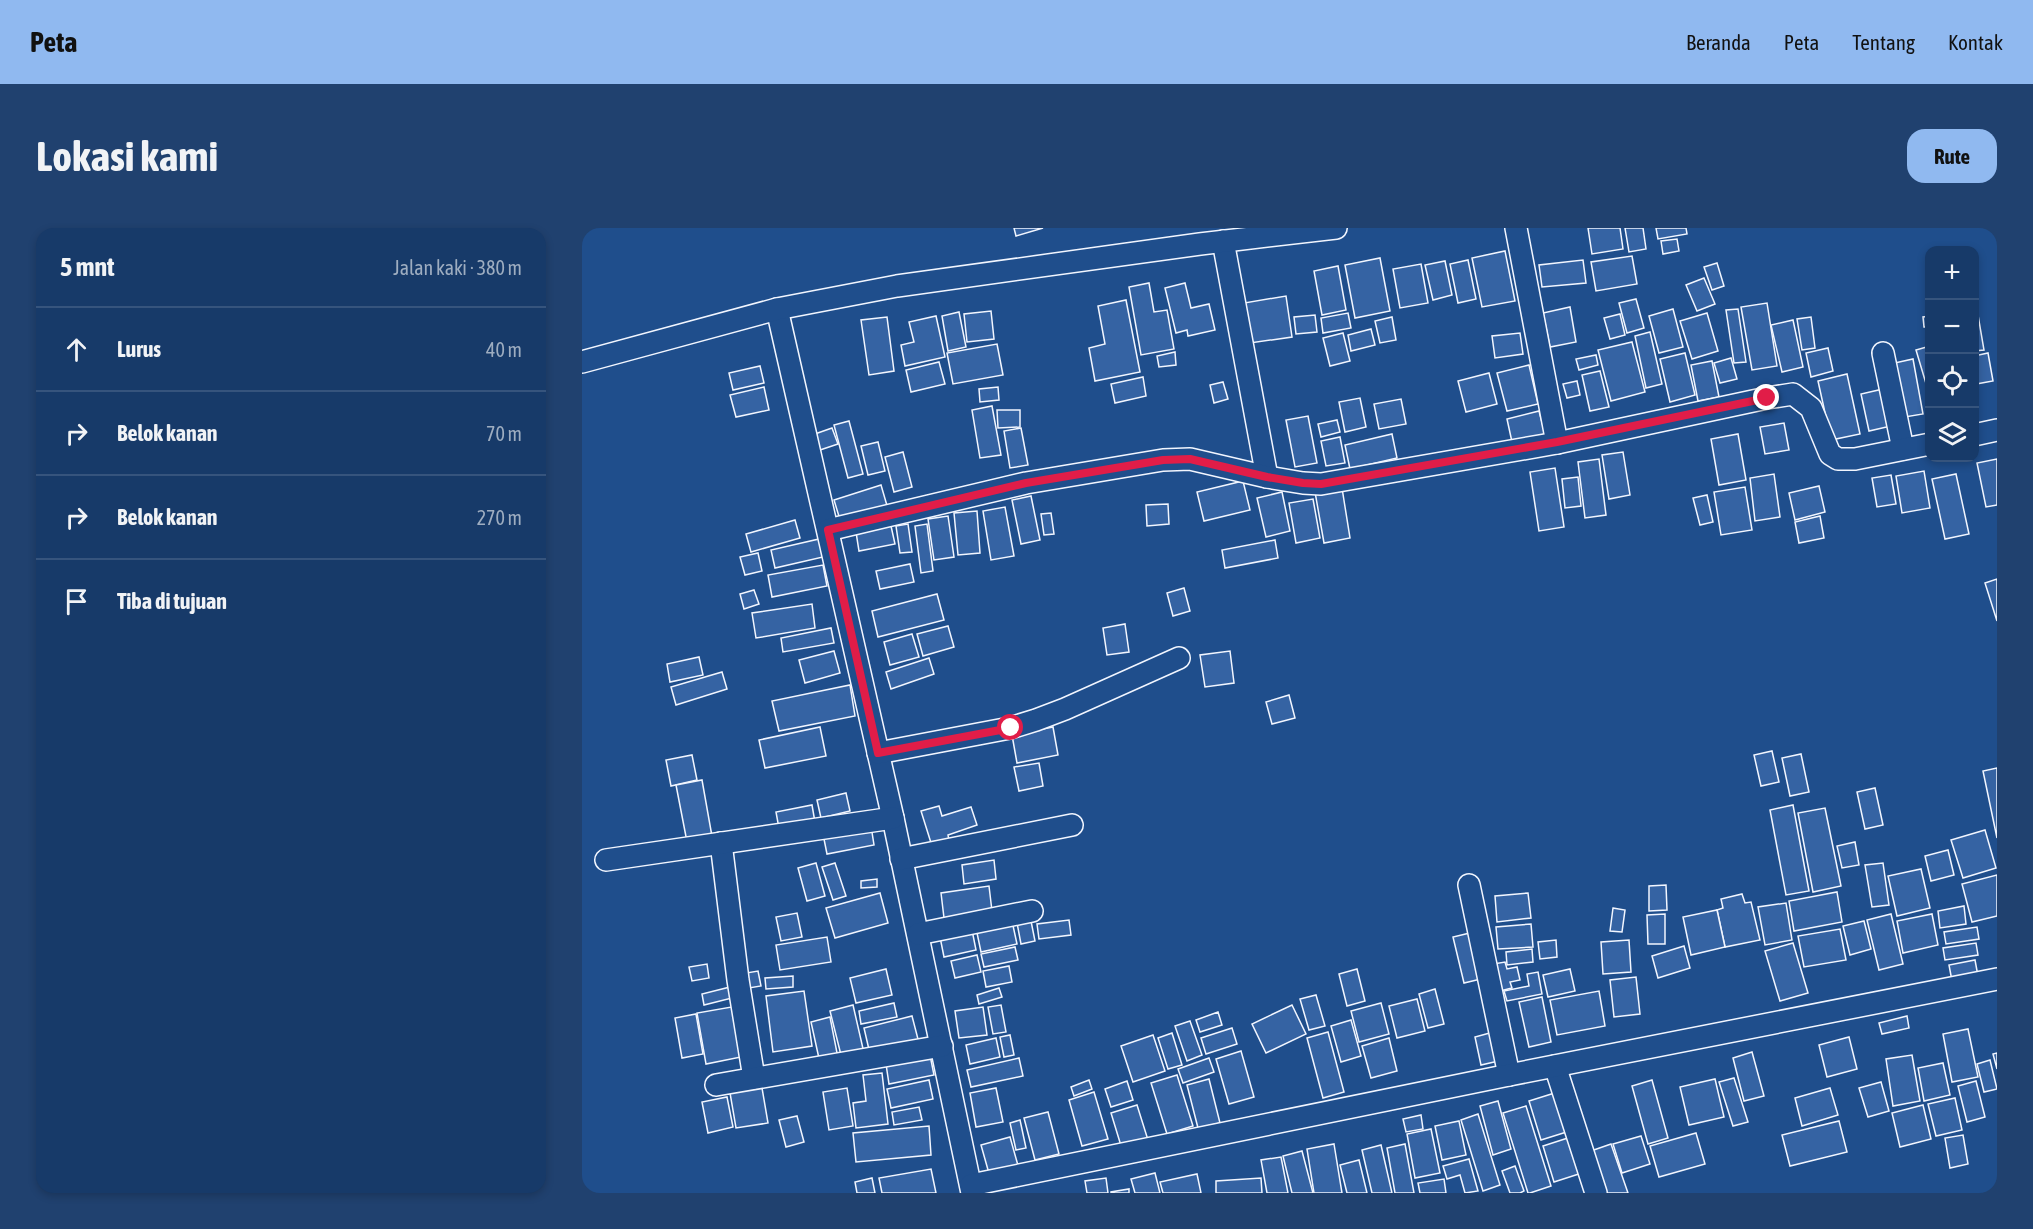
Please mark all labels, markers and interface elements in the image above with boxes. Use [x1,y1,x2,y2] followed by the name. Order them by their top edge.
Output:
[30,26,77,58] text: Peta
[1686,30,1751,54] text: Beranda
[1784,30,1819,54] text: Peta
[1852,30,1915,54] text: Tentang
[1948,30,2003,54] text: Kontak
[1907,129,1997,183] button: Rute
[36,132,218,180] text: Lokasi kami
[1925,246,1979,462] map controls
[1925,246,1979,300] button: +
[60,252,115,282] text: 5 mnt
[393,256,522,279] text: Jalan kaki · 380 m
[1925,300,1979,354] button: −
[60,333,93,366] icon: ahead
[117,336,161,362] text: Lurus
[486,338,522,361] text: 40 m
[1925,354,1979,408] button: locate
[1753,384,1779,410] route end
[1925,408,1979,462] button: layers
[60,417,93,450] icon: right
[117,420,218,446] text: Belok kanan
[486,422,522,445] text: 70 m
[60,501,93,534] icon: right
[117,504,218,530] text: Belok kanan
[477,506,522,529] text: 270 m
[60,585,93,618] icon: arrive
[117,588,227,614] text: Tiba di tujuan
[997,714,1023,740] route start

